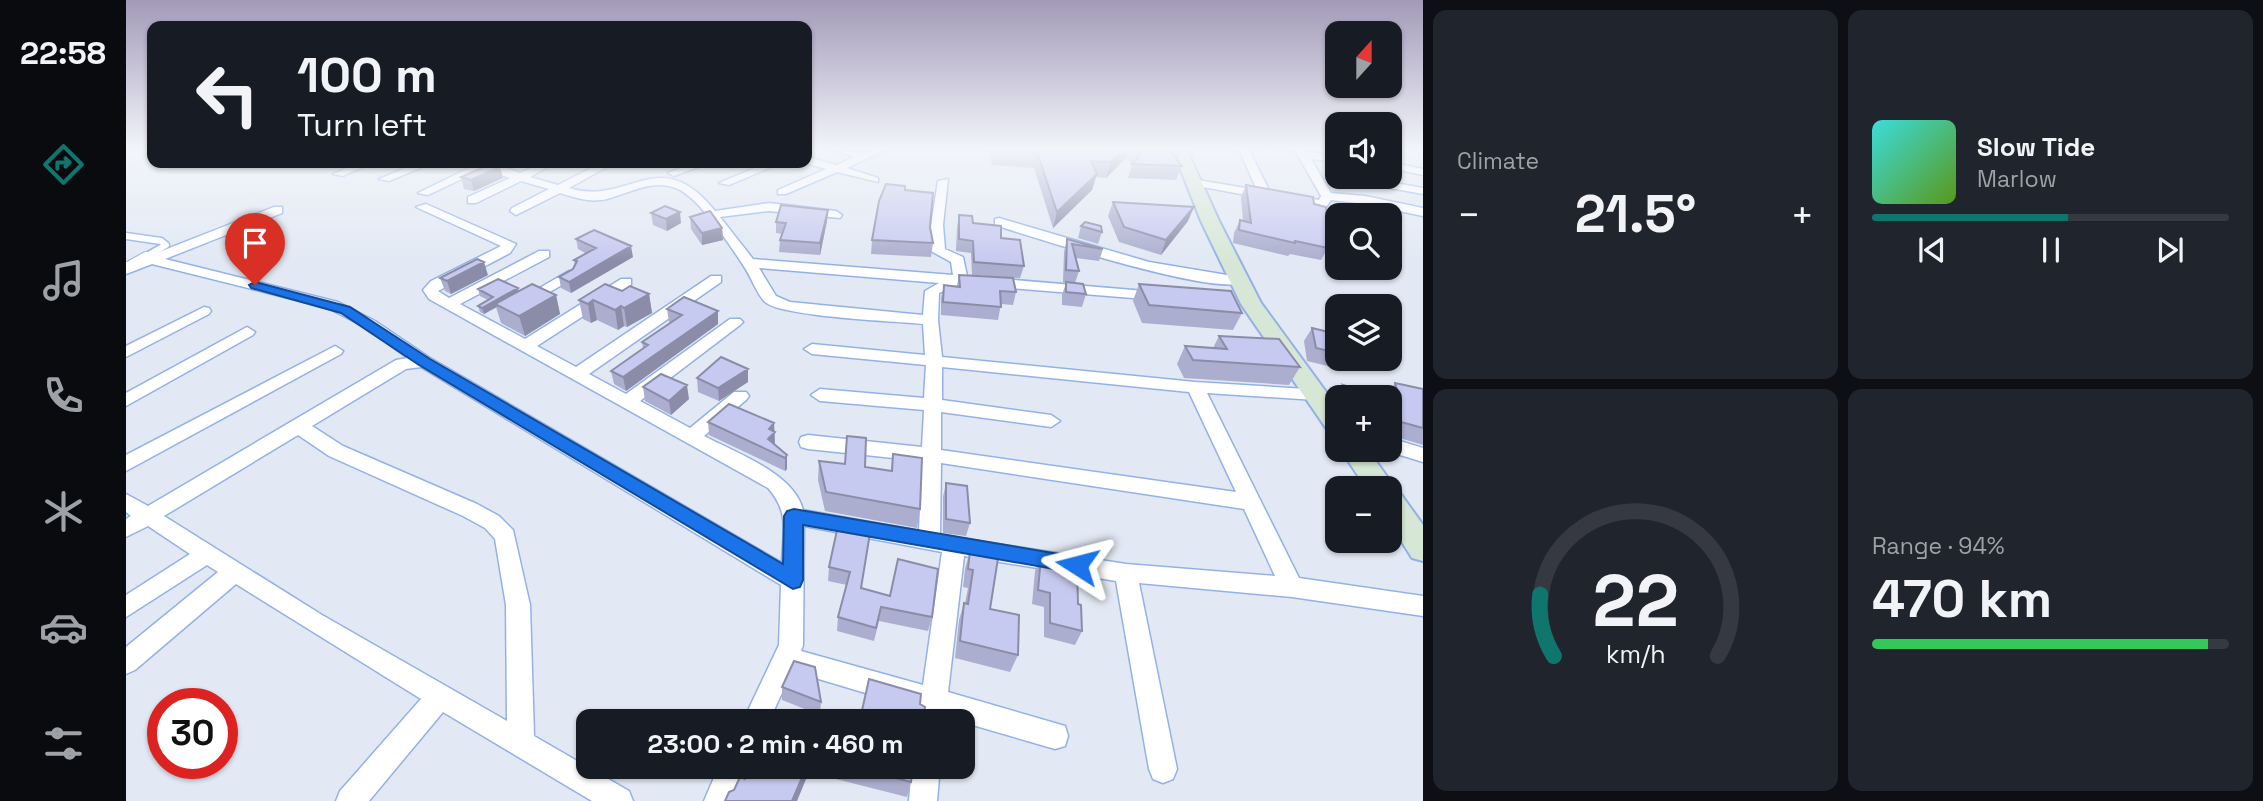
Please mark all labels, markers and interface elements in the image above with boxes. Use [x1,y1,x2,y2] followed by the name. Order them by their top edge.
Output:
[1325,21,1402,98] north arrow
[1325,21,1402,553] map controls
[20,33,106,73] text: 22:58
[297,44,437,106] text: 100 m
[182,49,273,140] icon: left
[297,105,427,145] text: Turn left
[1325,112,1402,189] button: sound
[1977,130,2095,164] text: Slow Tide
[39,140,88,189] icon: directions
[1457,146,1539,176] text: Climate
[1977,164,2057,194] text: Marlow
[1575,181,1696,247] text: 21.5°
[1457,191,1481,239] text: −
[1790,191,1814,239] text: +
[1325,203,1402,280] button: search
[225,213,285,285] pin
[236,224,274,262] icon: arrive
[1913,231,1951,269] icon: previous
[2032,231,2070,269] icon: pause
[2151,231,2189,269] icon: next
[39,256,88,305] icon: music
[1325,294,1402,371] button: layers
[39,371,88,420] icon: phone
[1325,385,1402,462] button: +
[1325,476,1402,553] button: −
[39,487,88,536] icon: climate
[1040,528,1114,602] position arrow
[1872,531,2005,561] text: Range · 94%
[1592,554,1679,647] text: 22
[1872,566,2052,632] text: 470 km
[39,603,88,652] icon: car
[1606,638,1665,670] text: km/h
[147,688,238,779] speed limit sign: 30
[39,719,88,768] icon: filters
[648,727,903,761] text: 23:00 · 2 min · 460 m

